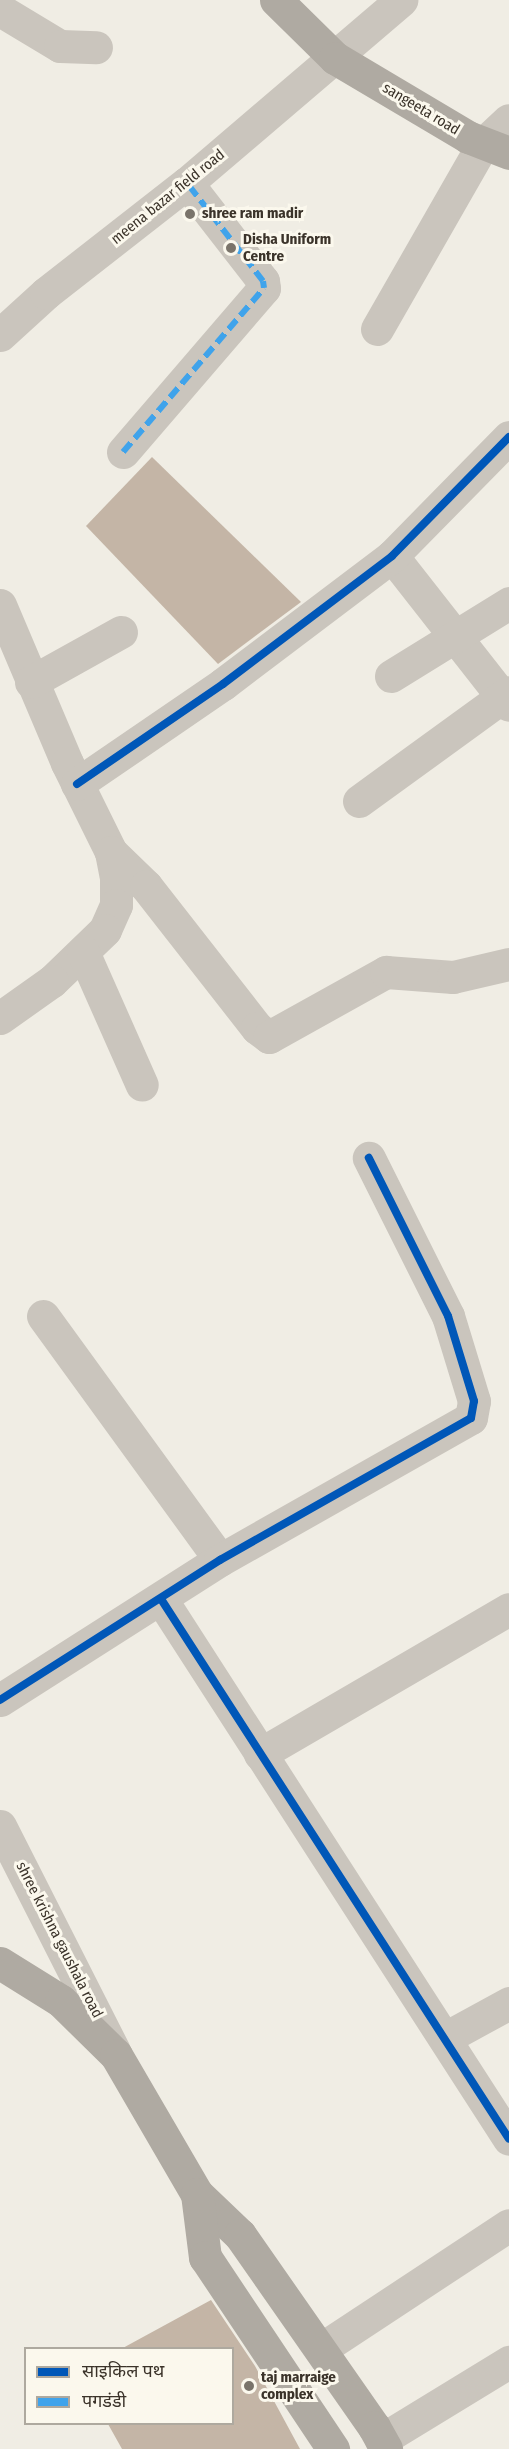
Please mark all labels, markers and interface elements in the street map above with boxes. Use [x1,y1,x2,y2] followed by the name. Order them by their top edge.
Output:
[379,79,463,139] street label: sangeeta road
[108,146,228,248] street label: meena bazar field road
[202,205,303,223] place label: shree ram madir
[183,207,197,221] marker: shree ram madir
[243,230,331,265] place label: Disha Uniform Centre
[224,241,238,255] marker: Disha Uniform Centre
[12,1859,106,2021] street label: shree krishna gaushala road
[24,2347,234,2425] legend
[82,2360,164,2382] text: साइकिल पथ
[261,2368,336,2403] place label: taj marraige complex
[242,2379,256,2393] marker: taj marraige complex
[82,2390,126,2412] text: पगडंडी

